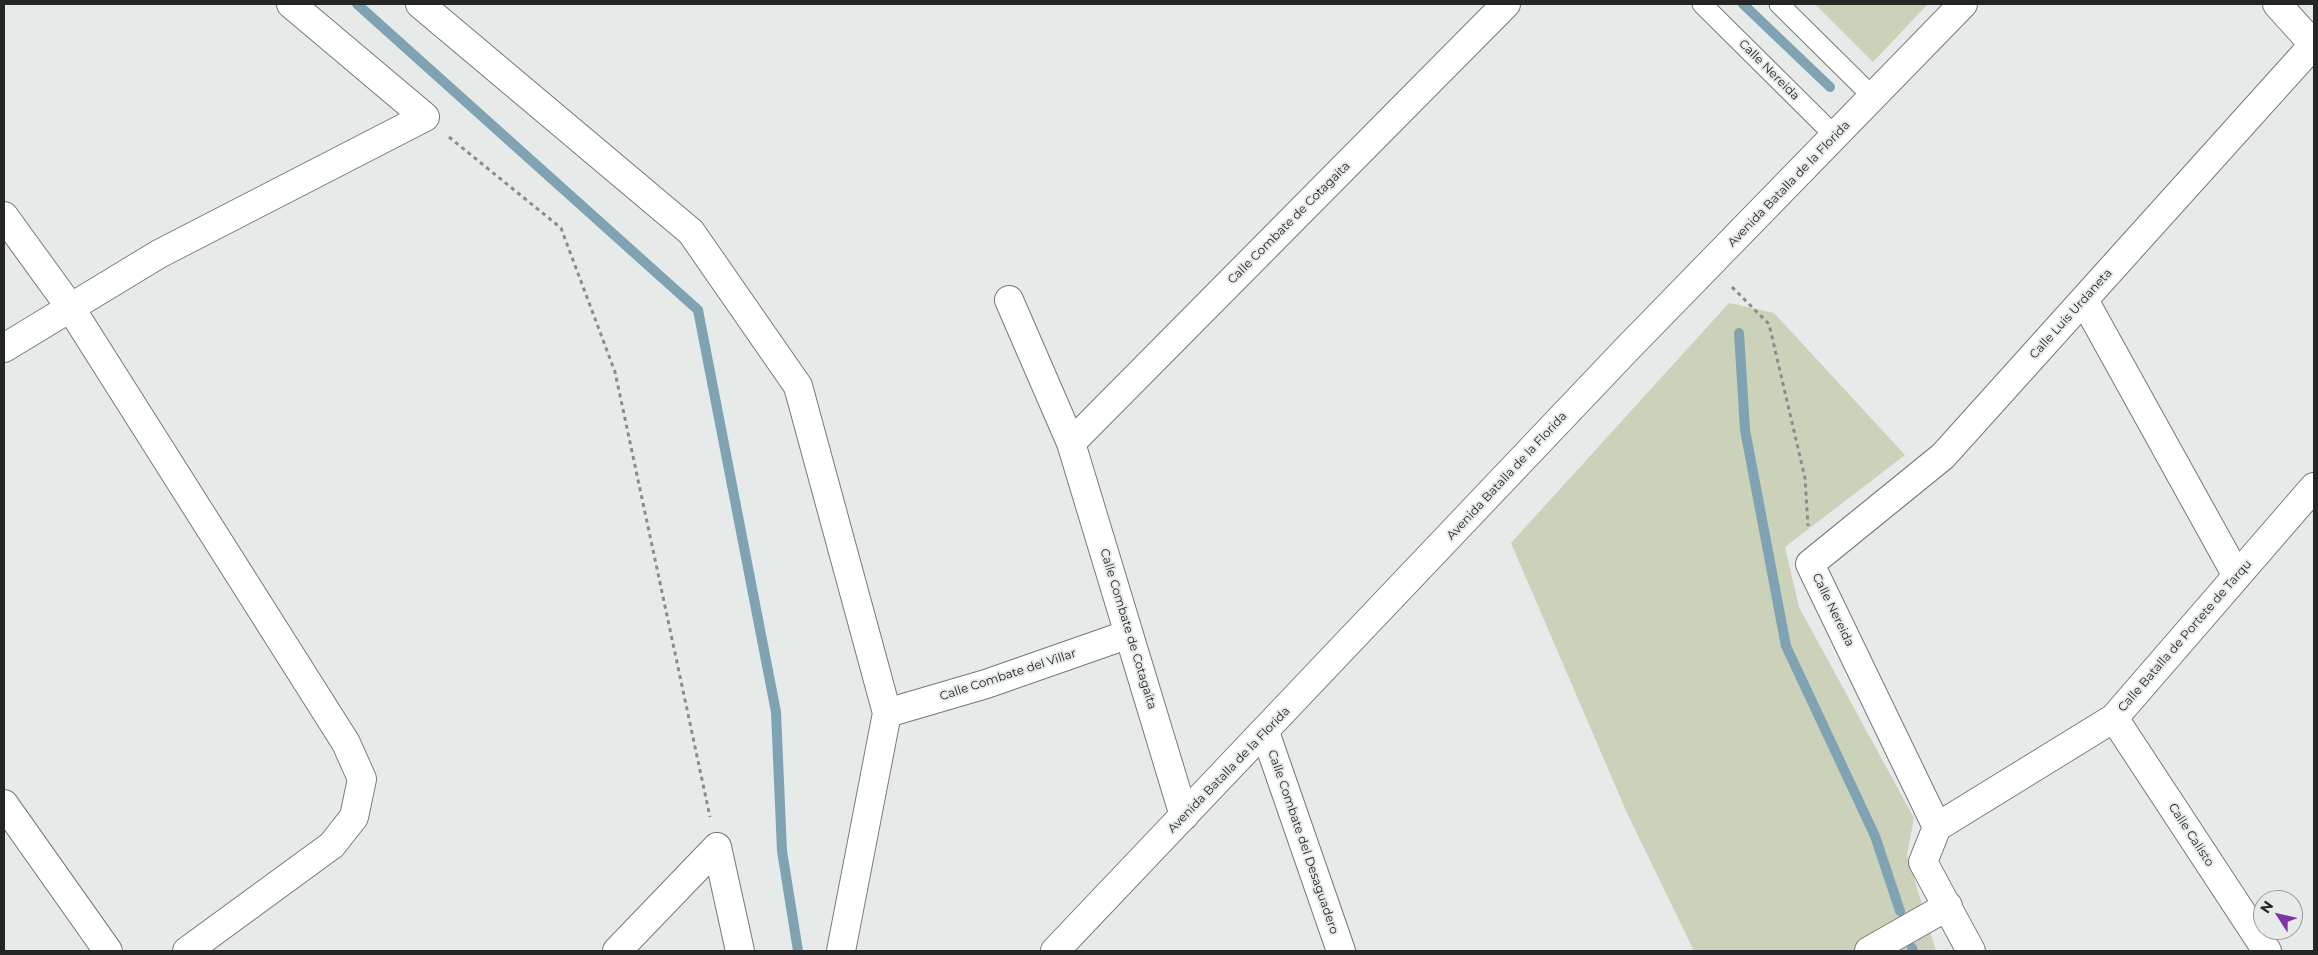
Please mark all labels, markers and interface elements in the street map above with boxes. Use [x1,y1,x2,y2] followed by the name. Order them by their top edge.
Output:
[1736,37,1802,103] street label: Calle Nereida
[1725,118,1853,250] street label: Avenida Batalla de la Florida
[1225,159,1353,287] street label: Calle Combate de Cotagaita
[2027,266,2115,362] street label: Calle Luis Urdaneta
[1444,409,1570,543] street label: Avenida Batalla de la Florida
[1097,547,1159,711] street label: Calle Combate de Cotagaita
[2115,557,2255,715] street label: Calle Batalla de Portete de Tarqu
[1809,571,1857,649] street label: Calle Nereida
[938,646,1078,704] street label: Calle Combate del Villar
[1165,704,1293,836] street label: Avenida Batalla de la Florida
[1265,748,1341,936] street label: Calle Combate del Desaguadero
[2165,801,2217,869] street label: Calle Calisto
[2253,890,2303,940] north arrow
[2256,897,2277,917] text: N

